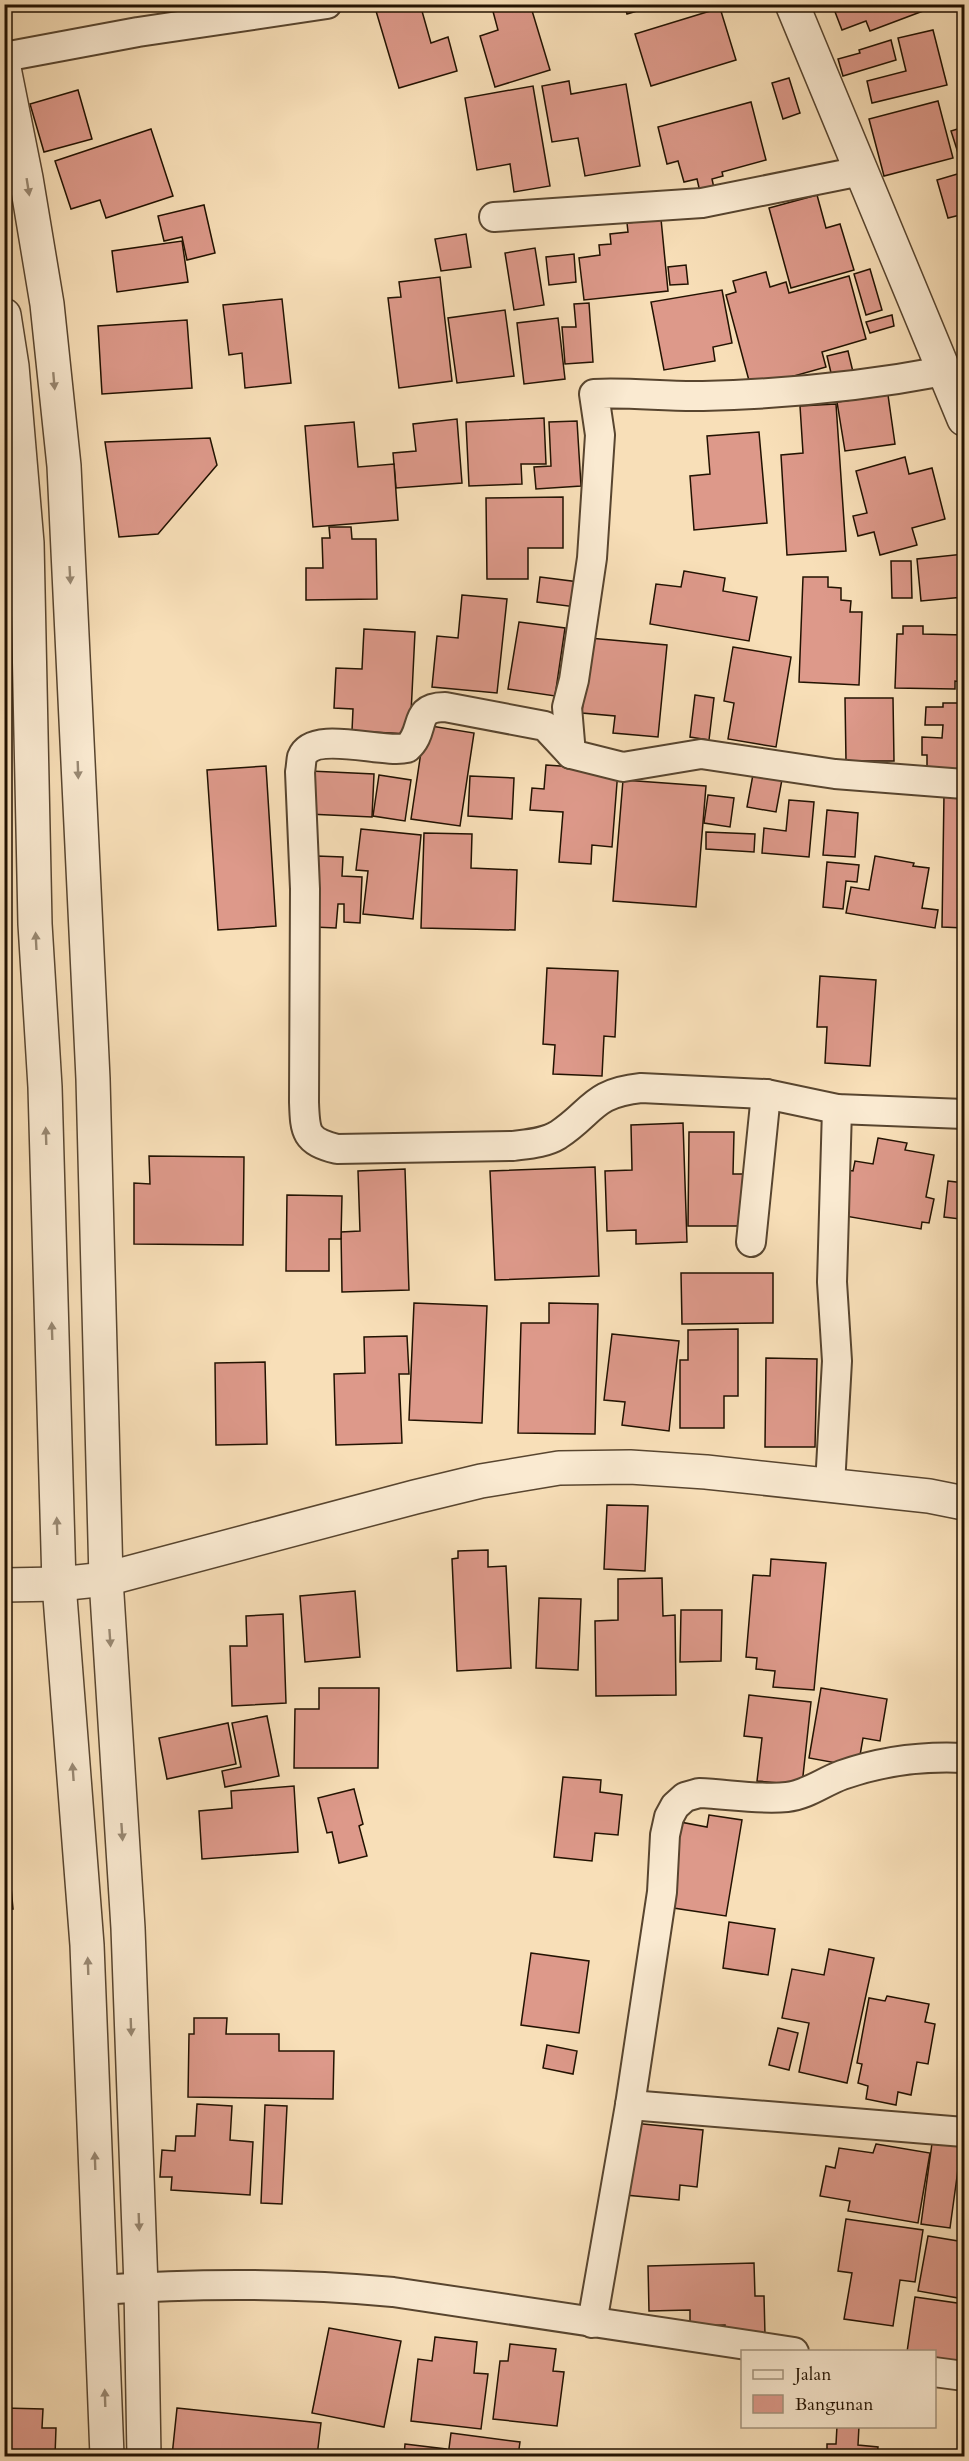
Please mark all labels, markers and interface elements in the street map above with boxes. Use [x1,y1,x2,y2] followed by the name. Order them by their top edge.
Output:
[23,178,32,197] one-way arrow
[49,371,59,390] one-way arrow
[66,565,75,584] one-way arrow
[73,760,82,779] one-way arrow
[31,932,41,951] one-way arrow
[41,1126,51,1145] one-way arrow
[47,1321,57,1340] one-way arrow
[53,1516,62,1535] one-way arrow
[105,1628,114,1647] one-way arrow
[69,1762,78,1781] one-way arrow
[117,1823,126,1842] one-way arrow
[83,1957,92,1976] one-way arrow
[127,2018,136,2037] one-way arrow
[91,2152,100,2171] one-way arrow
[134,2213,143,2232] one-way arrow
[741,2350,936,2428] legend
[792,2362,832,2387] text: Jalan
[101,2389,110,2408] one-way arrow
[795,2392,874,2417] text: Bangunan

